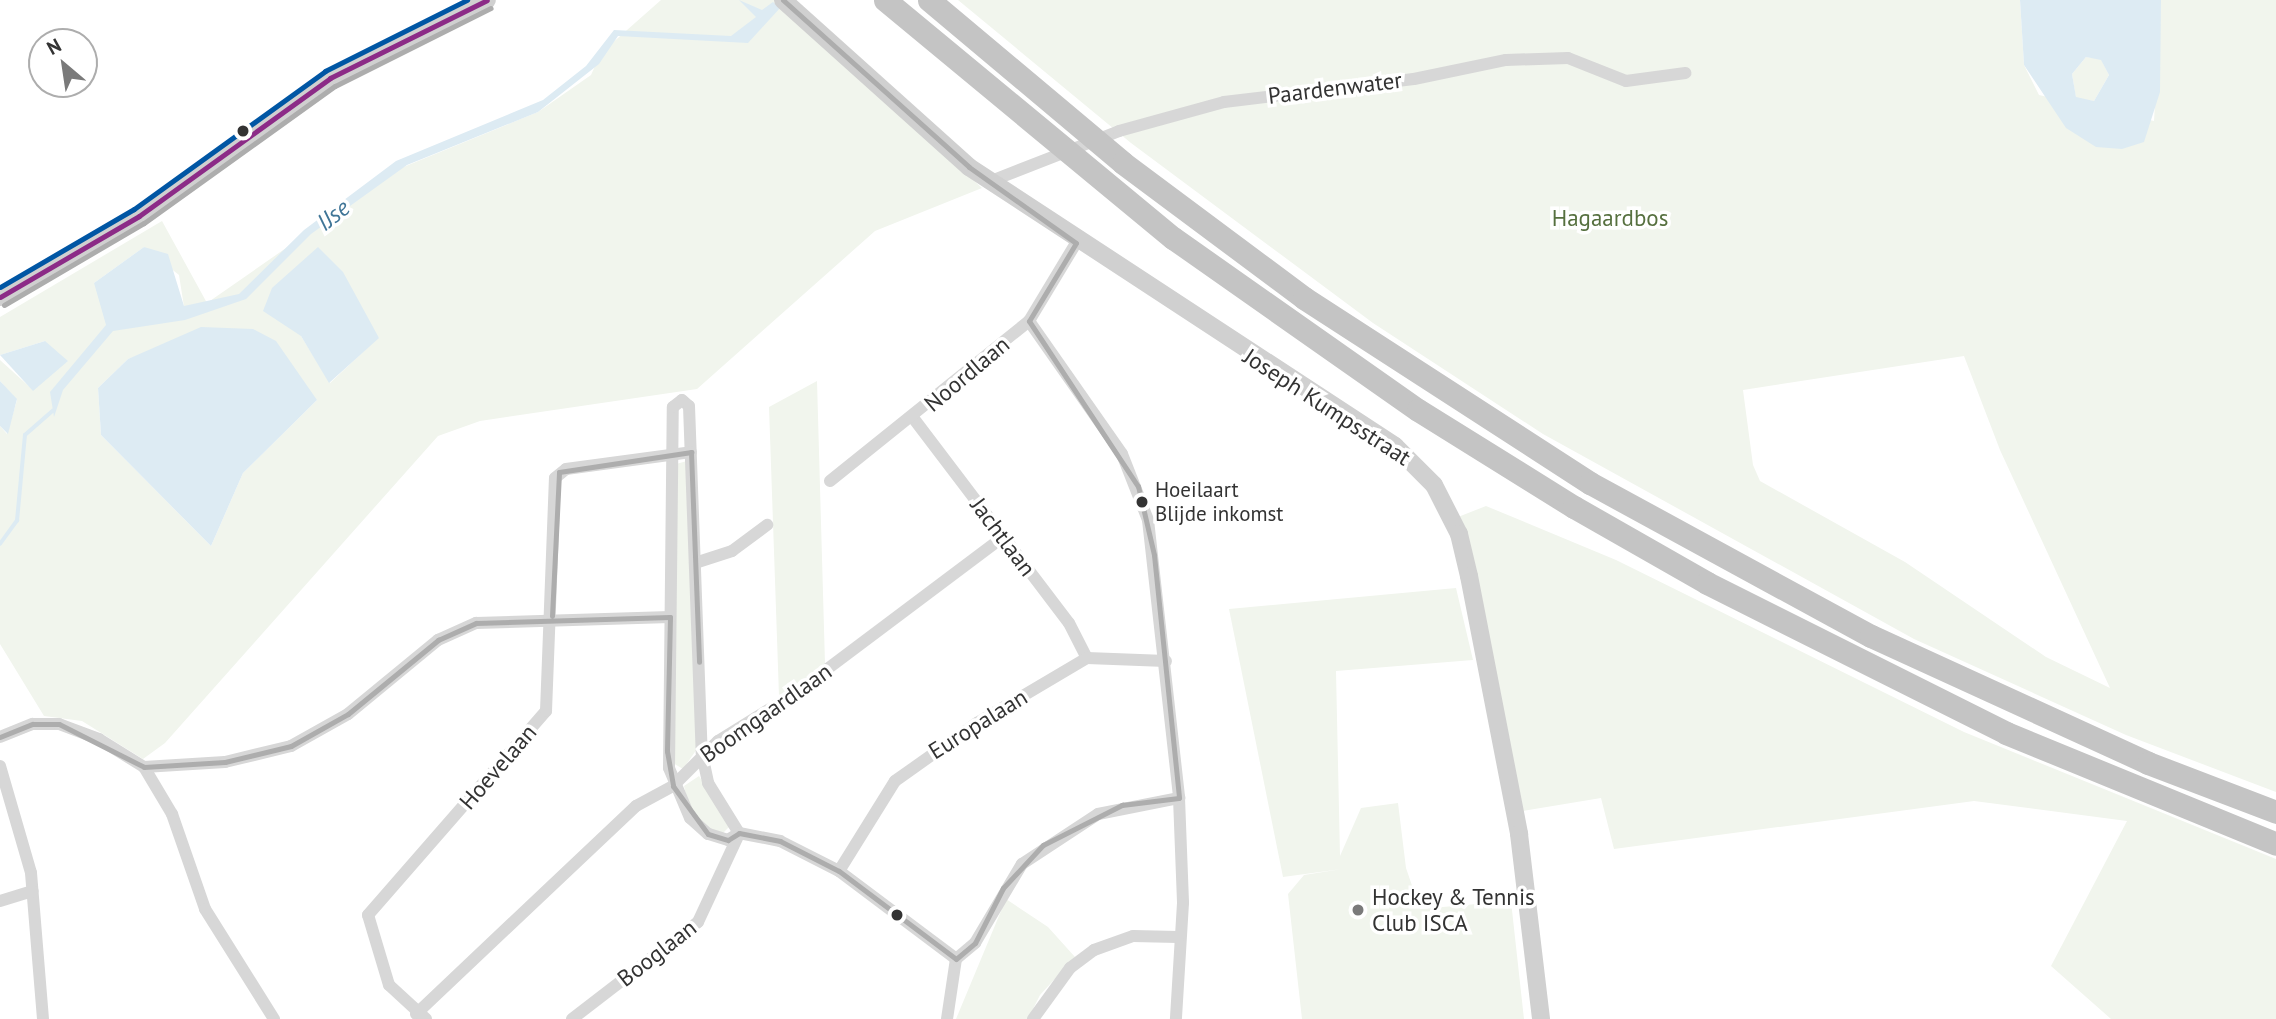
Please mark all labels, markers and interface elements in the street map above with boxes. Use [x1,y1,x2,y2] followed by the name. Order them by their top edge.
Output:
[28,28,98,98] north arrow
[43,33,65,60] text: N
[1266,66,1404,110] street label: Paardenwater
[236,124,250,138] unlabelled marker
[311,193,355,237] water label: IJse
[1552,204,1668,232] park label: Hagaardbos
[919,331,1015,417] street label: Noordlaan
[1238,343,1416,471] street label: Joseph Kumpsstraat
[1155,477,1283,527] place label: Hoeilaart Blijde inkomst
[965,492,1041,582] street label: Jachtlaan
[1135,495,1149,509] marker: Hoeilaart Blijde inkomst
[695,657,837,769] street label: Boomgaardlaan
[924,683,1032,765] street label: Europalaan
[454,719,542,815] street label: Hoevelaan
[1372,883,1536,937] place label: Hockey & Tennis Club ISCA
[1350,902,1366,918] marker: Hockey & Tennis Club ISCA
[890,908,904,922] unlabelled marker
[612,914,702,992] street label: Booglaan

